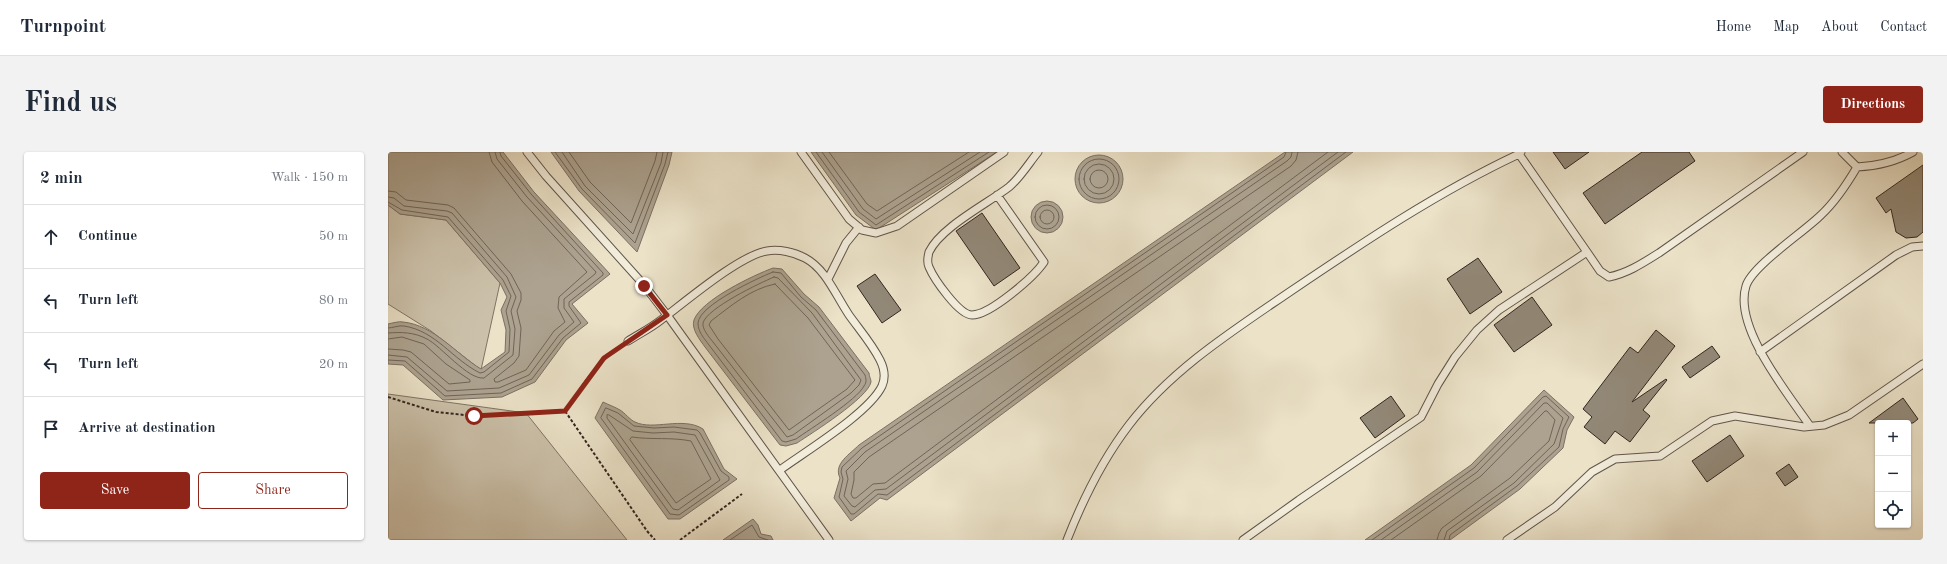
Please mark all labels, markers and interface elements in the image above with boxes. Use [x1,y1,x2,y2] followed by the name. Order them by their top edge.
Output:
[20,18,106,37] text: Turnpoint
[1716,20,1751,34] text: Home
[1773,20,1799,34] text: Map
[1821,20,1858,34] text: About
[1880,20,1927,34] text: Contact
[1823,86,1923,123] button: Directions
[24,90,117,118] text: Find us
[40,170,83,187] text: 2 min
[271,171,348,184] text: Walk · 150 m
[40,226,62,248] icon: ahead
[78,229,137,244] text: Continue
[319,230,348,243] text: 50 m
[635,277,653,295] route end
[40,290,62,312] icon: left
[78,293,138,308] text: Turn left
[319,294,348,307] text: 80 m
[40,354,62,376] icon: left
[78,357,138,372] text: Turn left
[319,358,348,371] text: 20 m
[465,407,483,425] route start
[40,418,62,440] icon: arrive
[1875,420,1911,528] map controls
[1875,420,1911,456] button: +
[78,421,216,436] text: Arrive at destination
[1875,456,1911,492] button: −
[40,472,190,509] button: Save
[198,472,348,509] button: Share
[1875,492,1911,528] button: locate

